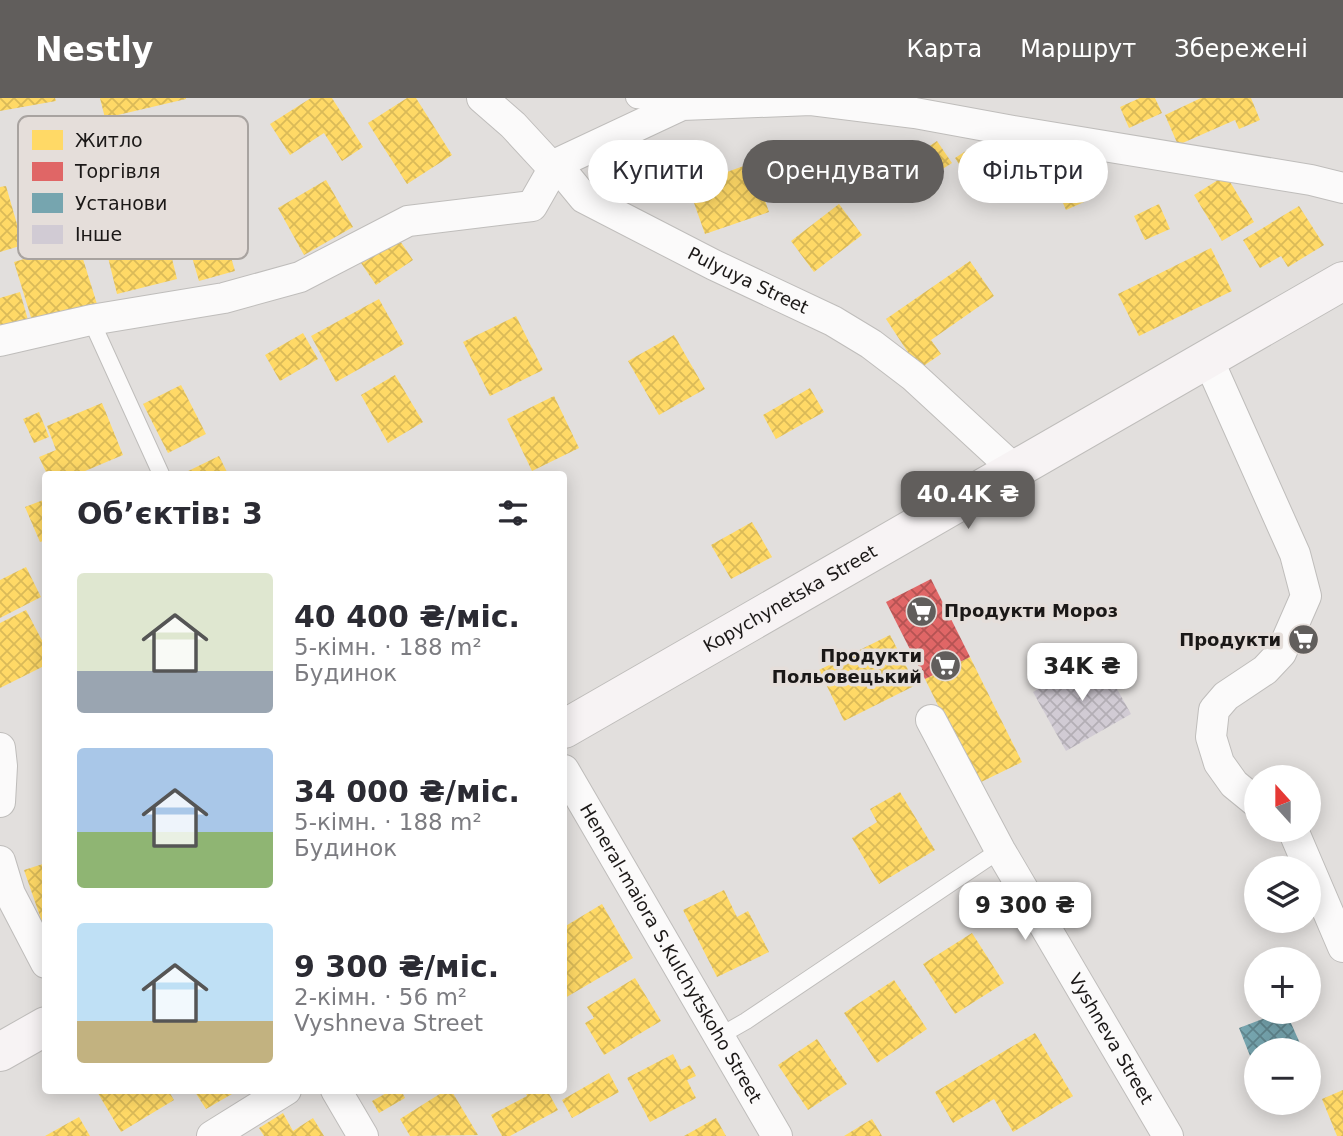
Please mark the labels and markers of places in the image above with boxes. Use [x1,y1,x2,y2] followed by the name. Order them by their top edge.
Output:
[903,472,1033,531] pin: 40.4K ₴
[904,594,938,628] supermarket icon: Продукти Мороз
[944,600,1118,621] place label: Продукти Мороз
[1287,623,1321,657] supermarket icon: Продукти
[1179,629,1281,650] place label: Продукти
[1033,644,1131,703] pin: 34K ₴
[772,645,922,687] place label: Продукти Польовецький
[928,649,962,683] supermarket icon: Продукти Польовецький
[960,882,1090,942] pin: 9 300 ₴

